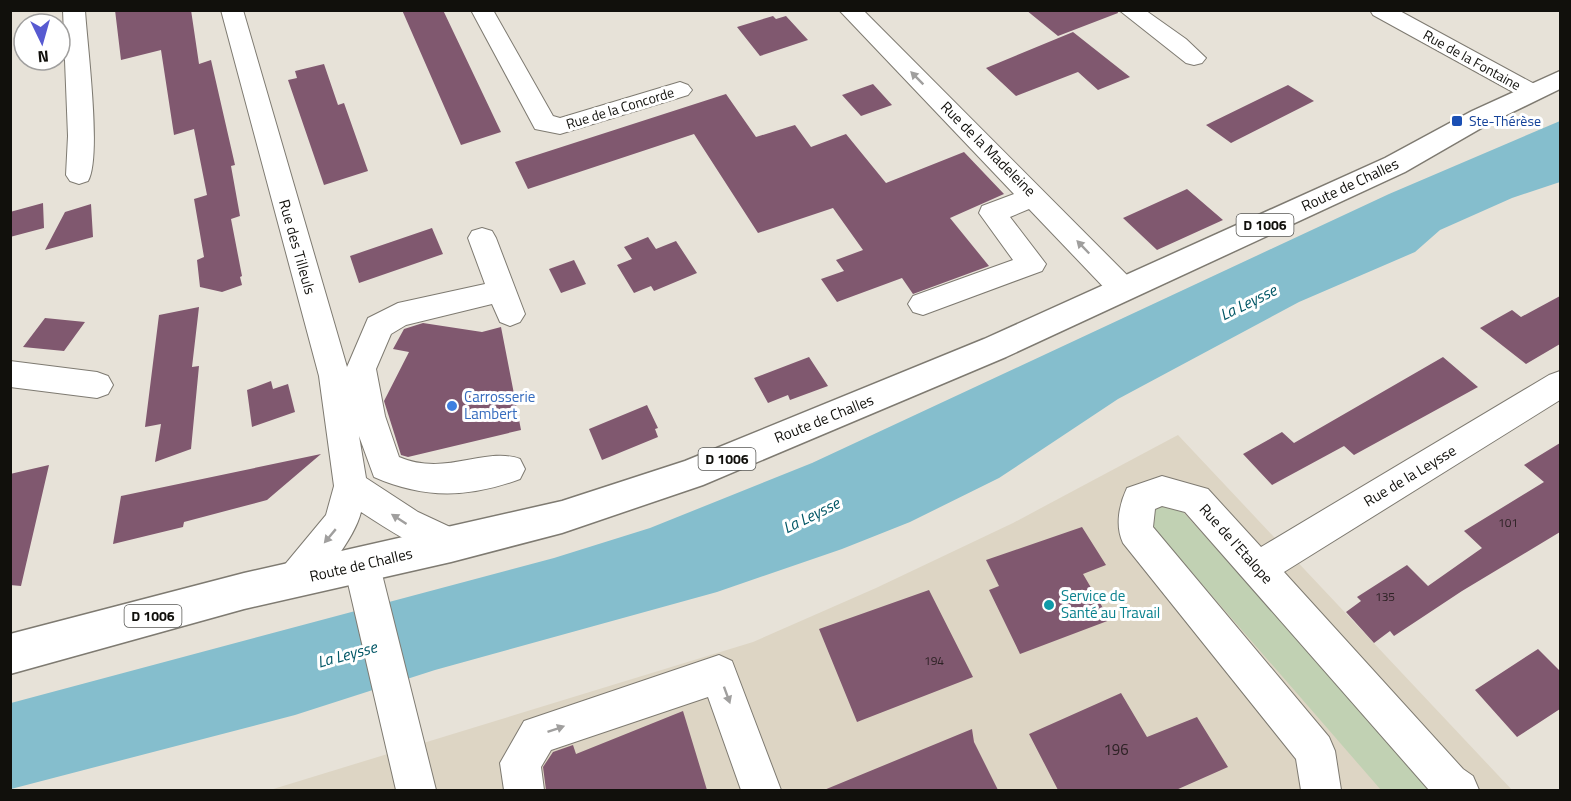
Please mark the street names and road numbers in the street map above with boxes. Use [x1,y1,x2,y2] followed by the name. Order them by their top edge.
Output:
[1420,24,1525,95] street label: Rue de la Fontaine
[563,81,676,134] street label: Rue de la Concorde
[935,96,1041,202] street label: Rue de la Madeleine
[1297,152,1402,217] street label: Route de Challes
[273,197,322,297] street label: Rue des Tilleuls
[1236,214,1294,236] road number: D 1006
[771,388,877,449] street label: Route de Challes
[1359,439,1460,512] street label: Rue de la Leysse
[698,448,756,470] road number: D 1006
[1194,498,1279,589] street label: Rue de l'Etalope
[307,541,415,588] street label: Route de Challes
[124,605,182,627] road number: D 1006

